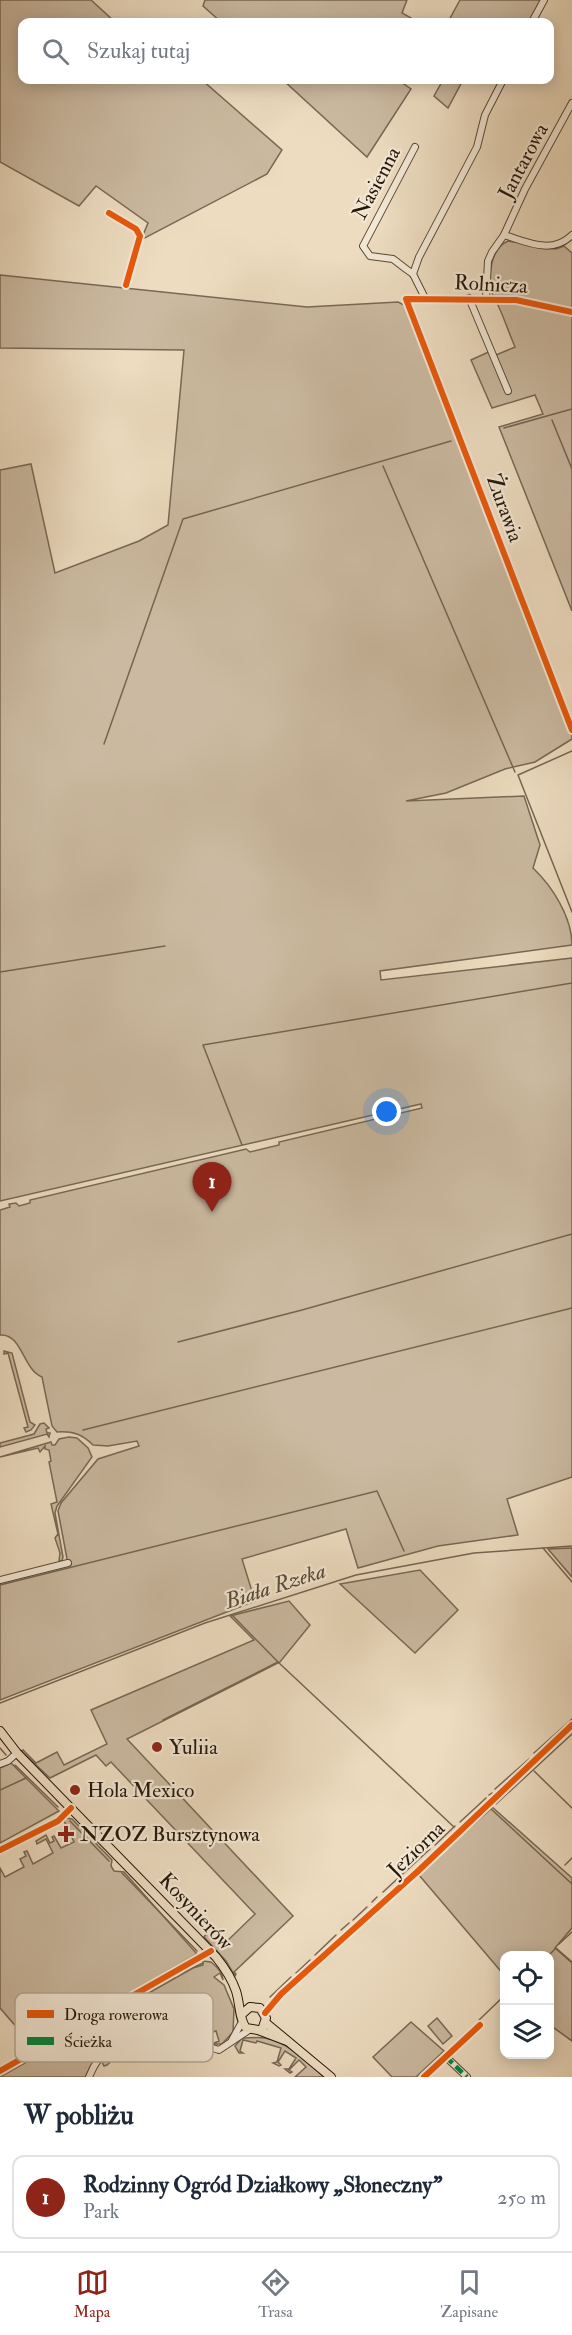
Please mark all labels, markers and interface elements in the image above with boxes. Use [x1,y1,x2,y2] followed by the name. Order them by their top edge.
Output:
[18,18,554,84] search box
[39,35,72,68] icon: search
[87,37,190,65] text: Szukaj tutaj
[492,118,555,205] street label: Jantarowa
[346,142,407,224] street label: Nasienna
[453,269,529,300] street label: Rolnicza
[480,471,529,546] street label: Żurawia
[372,1097,401,1126] your location
[192,1162,232,1212] pin: 1
[220,1557,329,1616] water label: Biała Rzeka
[169,1734,218,1761] place label: Yuliia
[150,1740,164,1754] marker: Yuliia
[87,1777,194,1804] place label: Hola Mexico
[68,1783,82,1797] marker: Hola Mexico
[381,1815,451,1884] street label: Jeziorna
[80,1821,260,1848] place label: NZOZ Bursztynowa
[57,1825,75,1843] marker: NZOZ Bursztynowa
[153,1867,239,1957] street label: Kosynierów
[500,1951,554,2059] map controls
[500,1951,554,2005] button: locate
[15,1993,213,2062] legend
[64,2005,169,2025] text: Droga rowerowa
[500,2005,554,2059] button: layers
[64,2032,112,2052] text: Ścieżka
[24,2100,134,2132] text: W pobliżu
[83,2171,442,2199] text: Rodzinny Ogród Działkowy „Słoneczny”
[42,2185,49,2210] text: 1
[497,2185,546,2210] text: 250 m
[83,2199,119,2224] text: Park
[74,2266,110,2322] tab: Mapa
[258,2266,293,2322] tab: Trasa
[440,2266,498,2322] tab: Zapisane

